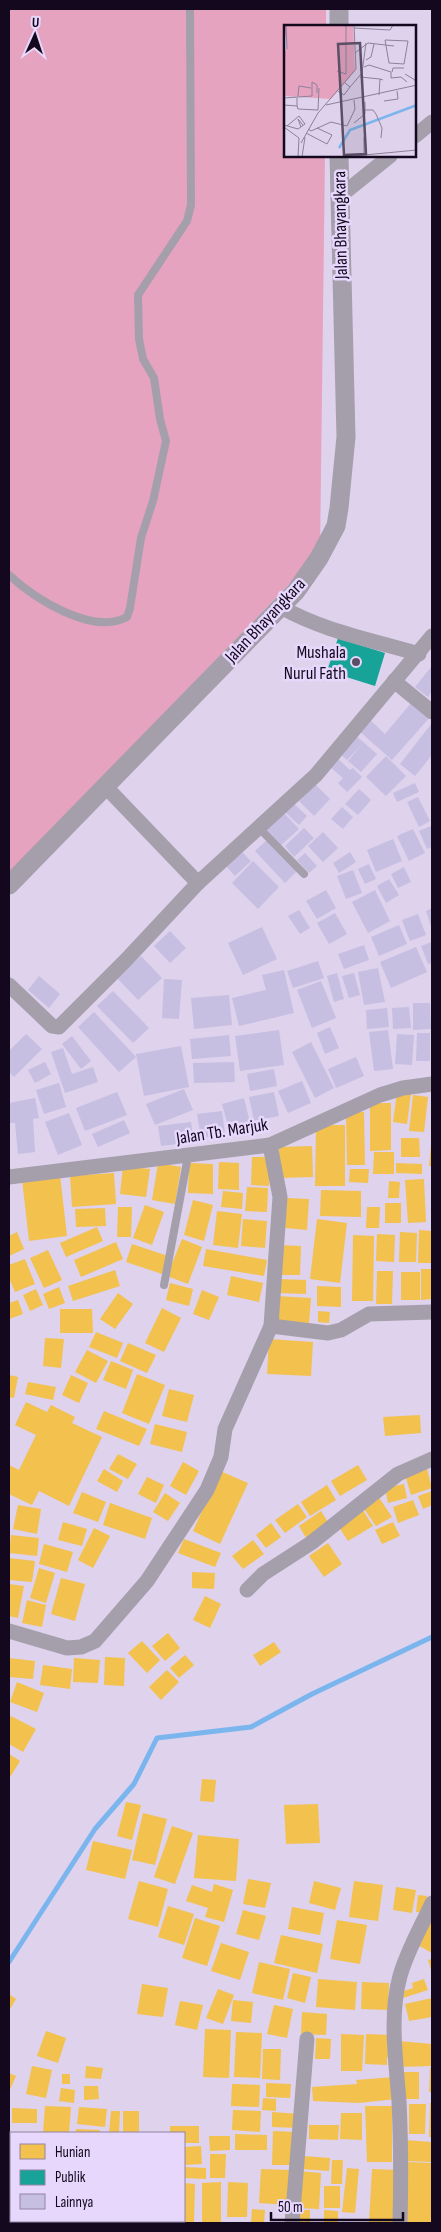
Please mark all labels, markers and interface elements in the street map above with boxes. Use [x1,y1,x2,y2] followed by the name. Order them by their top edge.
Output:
[10,10,60,60] north arrow
[32,14,40,31] text: U
[284,25,416,158] inset map
[329,171,352,280] street label: Jalan Bhayangkara
[220,574,310,668] street label: Jalan Bhayangkara
[284,642,346,684] place label: Mushala Nurul Fath
[350,656,362,668] marker: Mushala Nurul Fath
[174,1114,270,1149] street label: Jalan Tb. Marjuk
[10,2132,185,2222] legend
[55,2143,90,2162] text: Hunian
[55,2168,86,2187] text: Publik
[271,2190,404,2222] scale bar
[55,2193,93,2212] text: Lainnya
[278,2198,303,2217] text: 50 m

